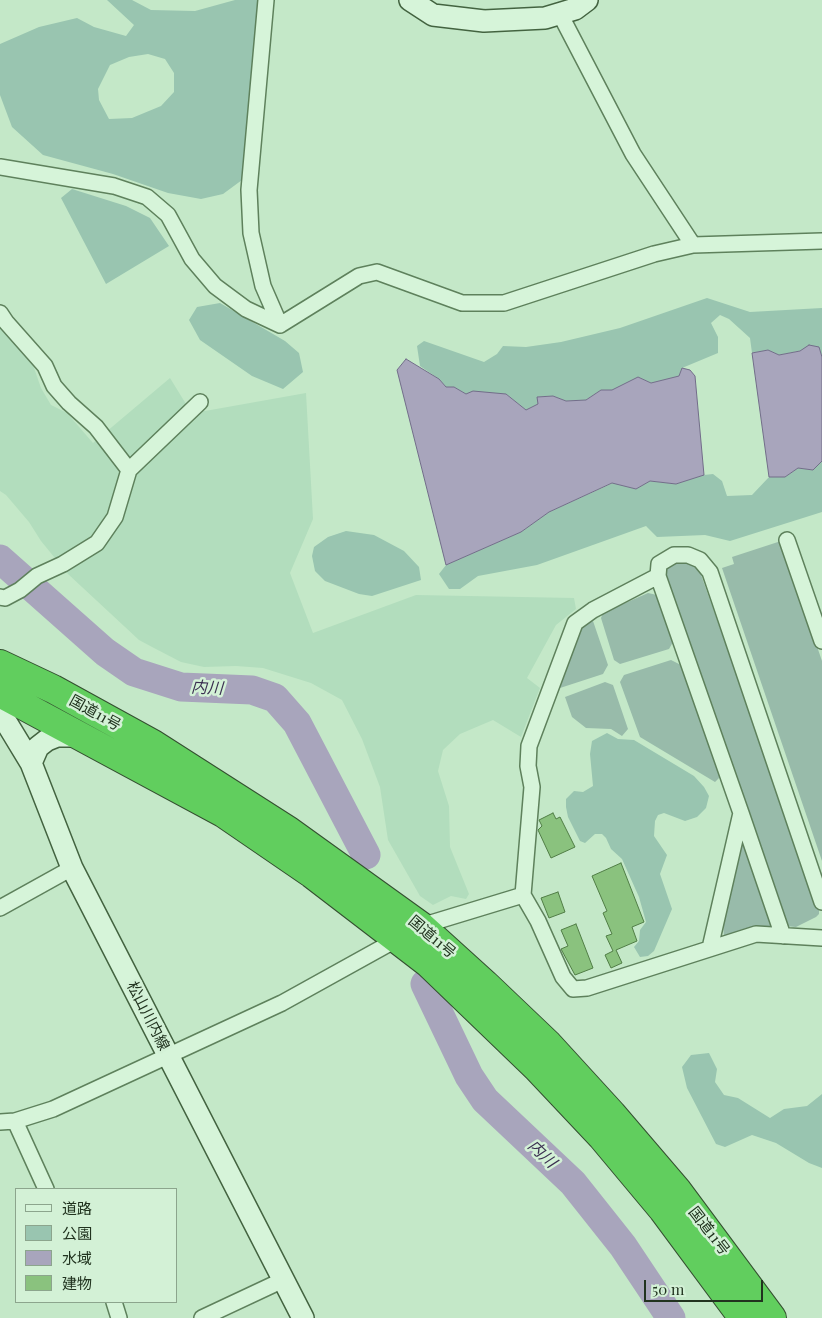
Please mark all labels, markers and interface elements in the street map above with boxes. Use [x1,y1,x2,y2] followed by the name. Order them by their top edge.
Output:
[191,678,223,698] water label: 内川
[66,692,124,734] street label: 国道11号
[405,912,459,962] street label: 国道11号
[123,979,173,1053] street label: 松山川内線
[524,1136,560,1172] water label: 内川
[15,1188,178,1303] legend
[62,1198,92,1218] text: 道路
[685,1203,733,1259] street label: 国道11号
[62,1223,92,1243] text: 公園
[62,1248,92,1268] text: 水域
[647,1270,766,1302] scale bar
[62,1273,92,1293] text: 建物
[652,1279,684,1299] text: 50 m

